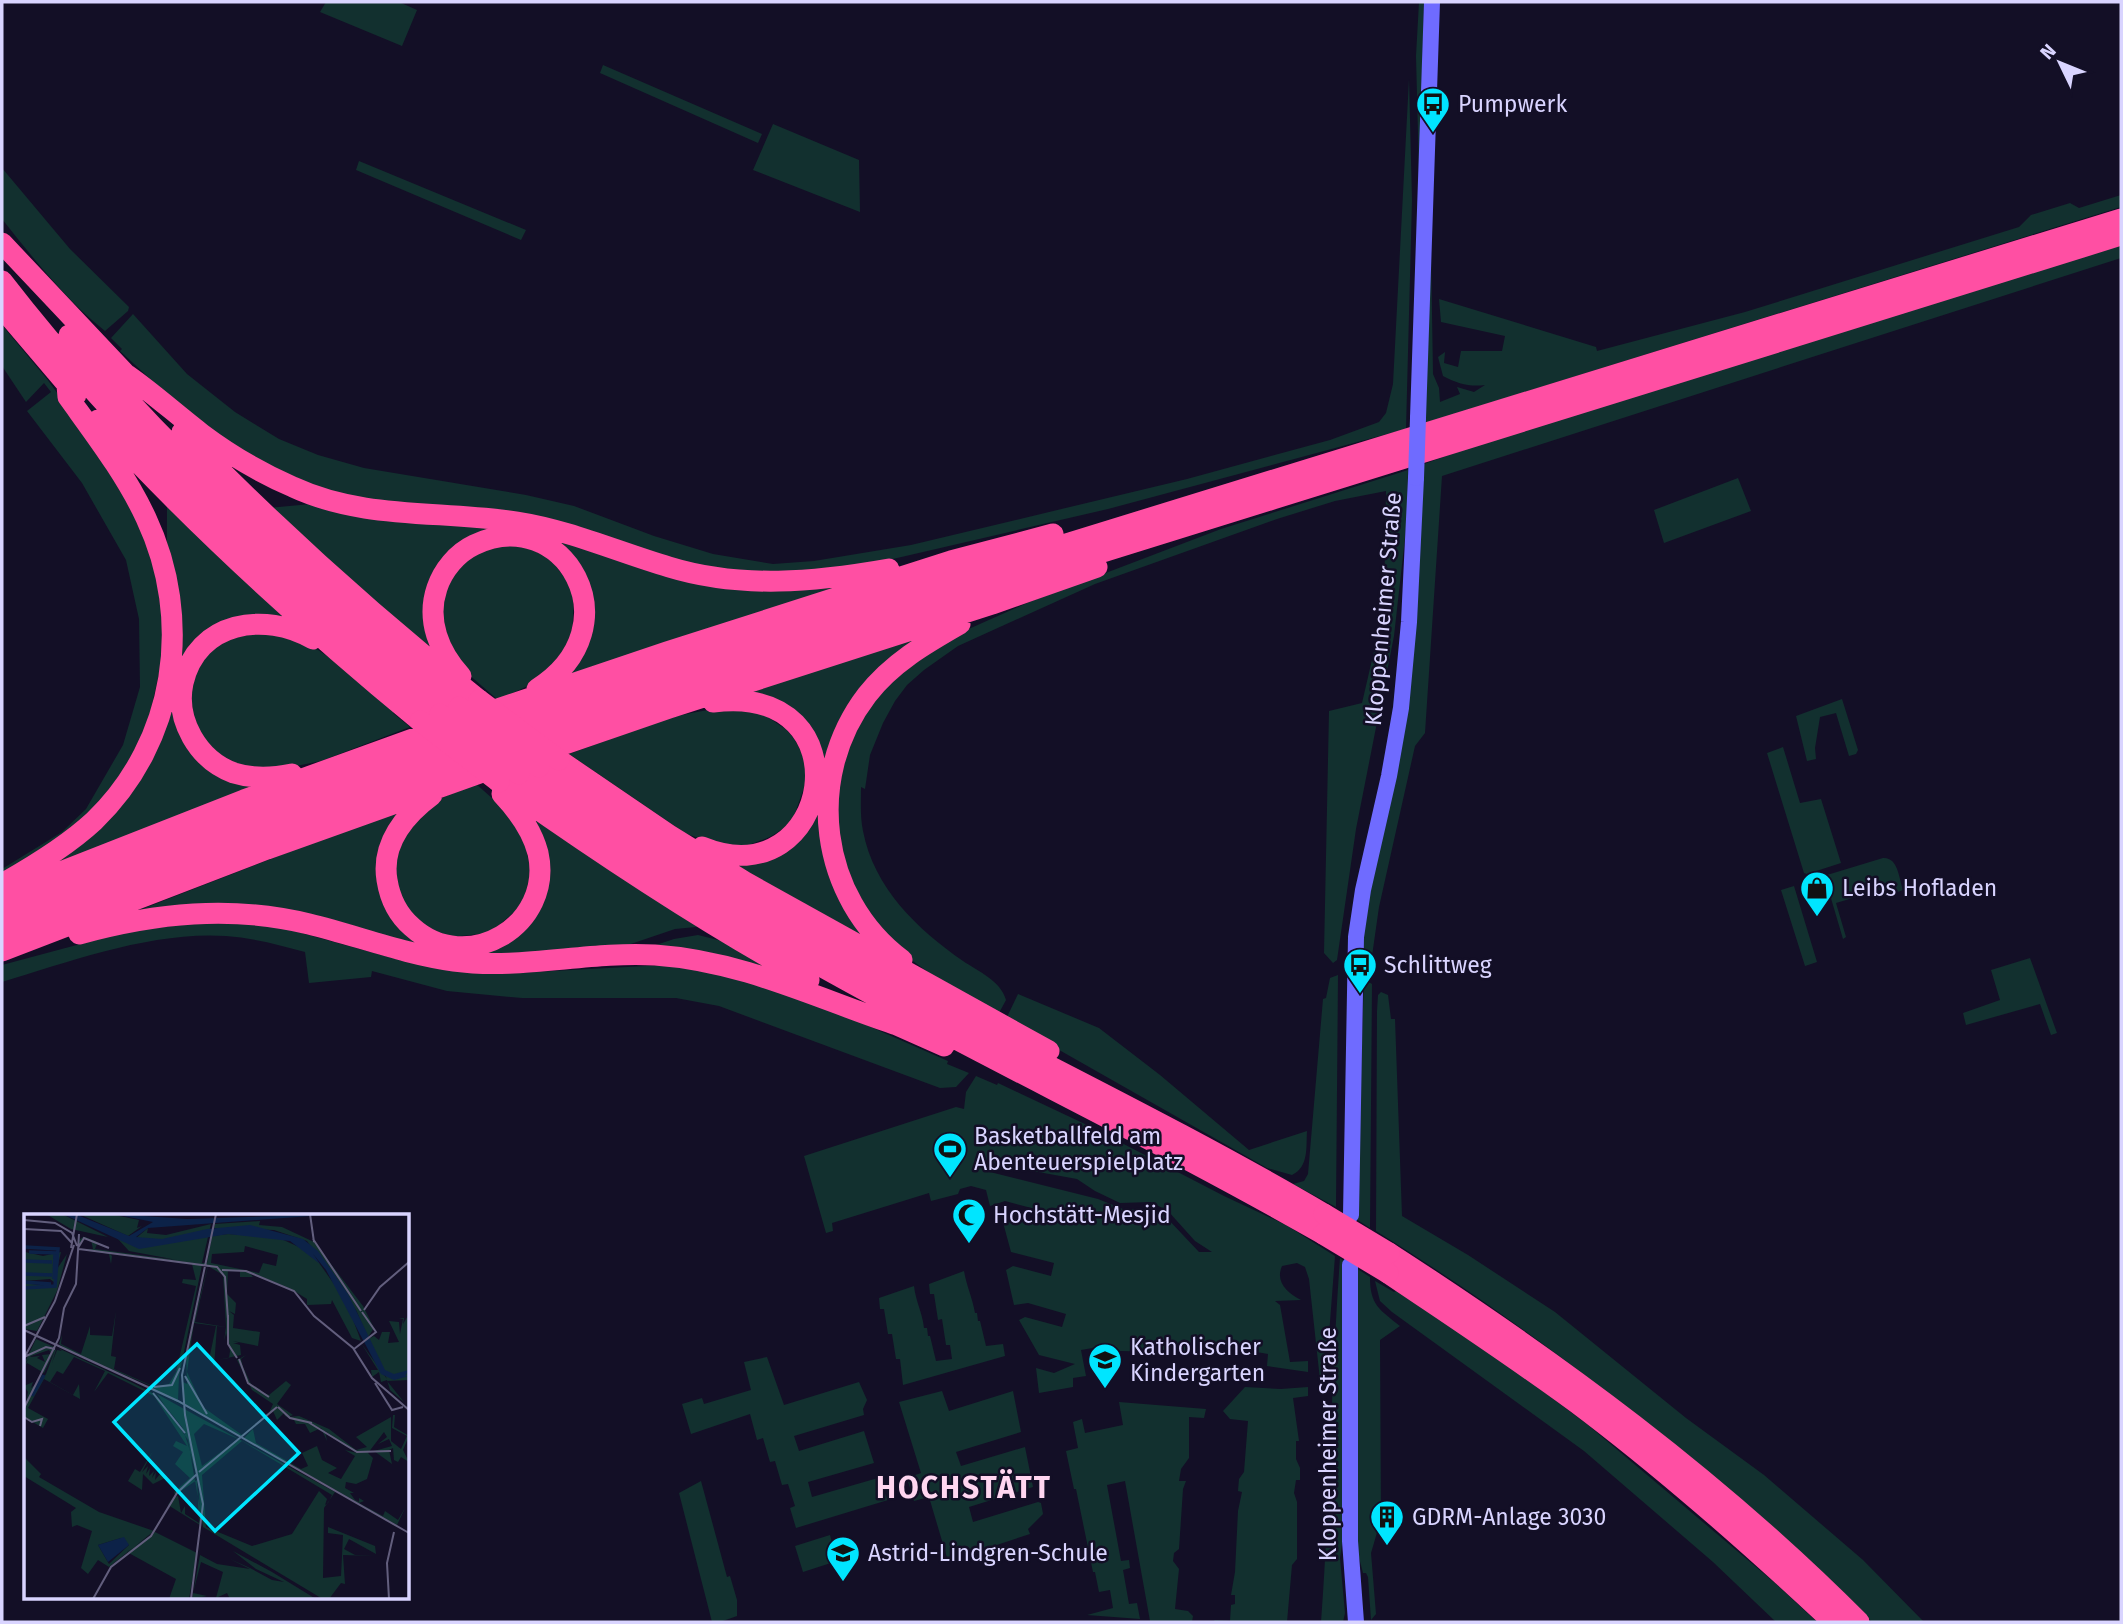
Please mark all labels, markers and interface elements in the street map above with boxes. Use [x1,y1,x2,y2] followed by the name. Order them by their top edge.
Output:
[2025,28,2095,98] north arrow
[2035,39,2061,64] text: N
[1414,85,1452,134] bus stop icon: Pumpwerk
[1458,90,1567,118] place label: Pumpwerk
[1359,491,1407,727] street label: Kloppenheimer Straße
[1798,869,1836,918] shop icon: Leibs Hofladen
[1842,874,1997,902] place label: Leibs Hofladen
[1341,946,1379,995] bus stop icon: Schlittweg
[1384,951,1492,979] place label: Schlittweg
[974,1122,1183,1176] place label: Basketballfeld am Abenteuerspielplatz
[931,1130,969,1179] sports icon: Basketballfeld am Abenteuerspielplatz
[950,1196,988,1245] mosque icon: Hochstätt-Mesjid
[993,1201,1171,1229] place label: Hochstätt-Mesjid
[24,1214,410,1600] inset map
[1314,1327,1342,1561] street label: Kloppenheimer Straße
[1130,1333,1265,1387] place label: Katholischer Kindergarten
[1086,1341,1124,1390] school or university icon: Katholischer Kindergarten
[876,1469,1052,1506] district label: HOCHSTÄTT
[1368,1498,1406,1547] building icon: GDRM-Anlage 3030
[1412,1503,1606,1531] place label: GDRM-Anlage 3030
[824,1534,862,1583] school or university icon: Astrid-Lindgren-Schule
[868,1539,1108,1567] place label: Astrid-Lindgren-Schule

